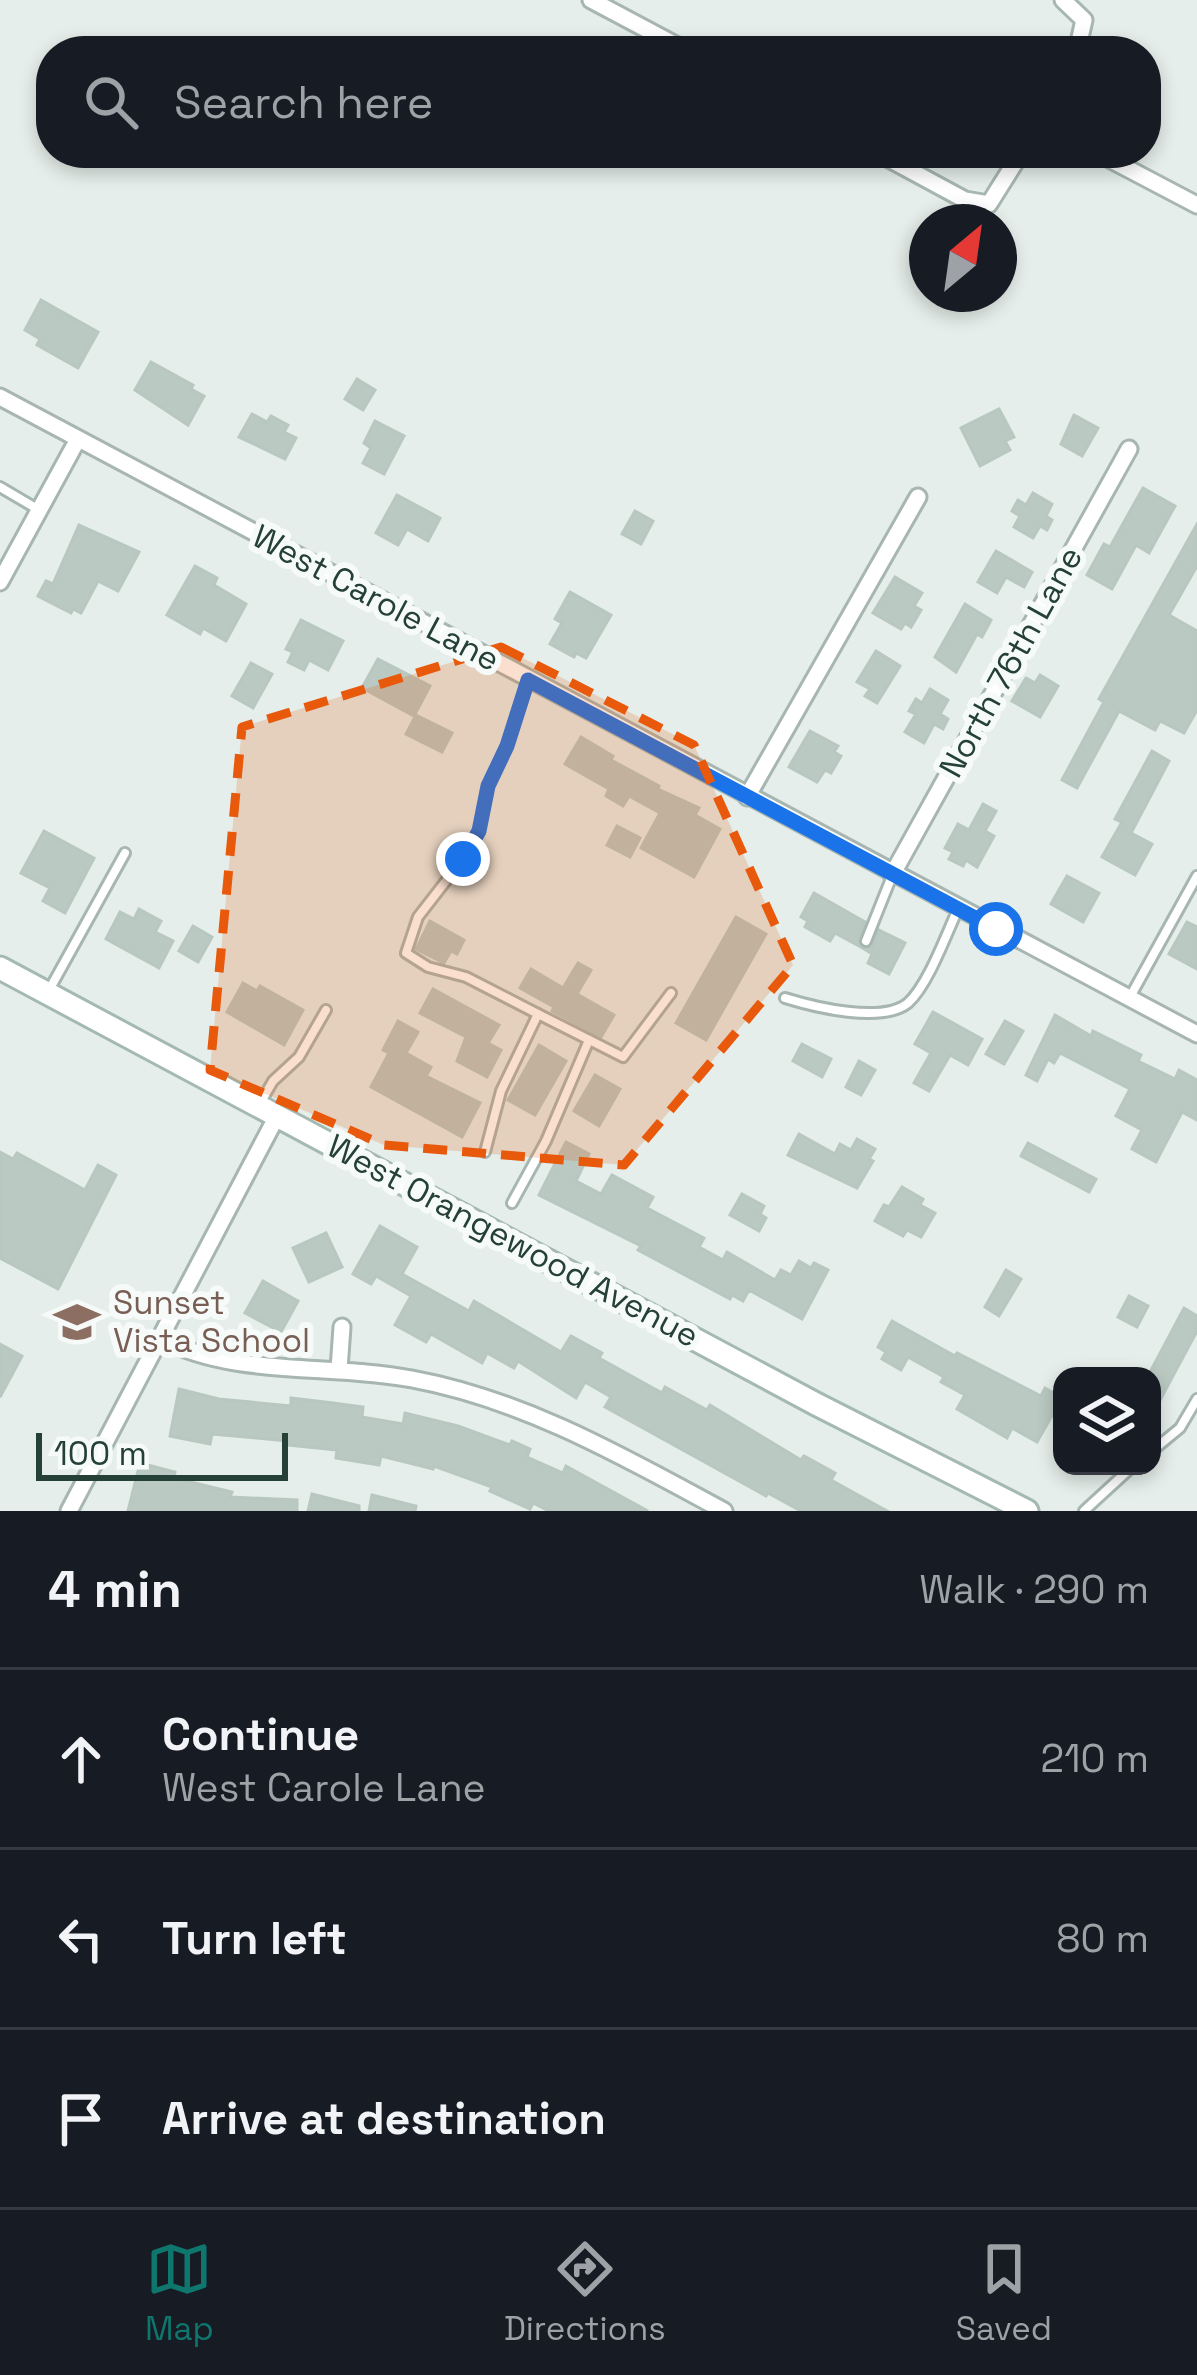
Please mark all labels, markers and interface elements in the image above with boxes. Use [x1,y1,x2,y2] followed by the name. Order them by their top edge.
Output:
[36,36,1161,168] search box
[78,69,144,135] icon: search
[174,74,433,131] text: Search here
[909,204,1017,312] north arrow
[245,515,507,681] street label: West Carole Lane
[930,539,1092,785] street label: North 76th Lane
[436,832,490,886] route end
[969,902,1023,956] route start
[320,1125,706,1357] street label: West Orangewood Avenue
[113,1282,310,1362] place label: Sunset Vista School
[52,1297,102,1347] school or university icon: Sunset Vista School
[1053,1367,1161,1475] map controls
[1053,1367,1161,1475] button: layers
[36,1427,288,1480] scale bar
[54,1433,147,1475] text: 100 m
[48,1557,182,1622] text: 4 min
[919,1565,1149,1614] text: Walk · 290 m
[162,1706,359,1763] text: Continue
[48,1726,114,1792] icon: ahead
[1041,1734,1149,1783] text: 210 m
[162,1763,486,1812] text: West Carole Lane
[48,1906,114,1972] icon: left
[162,1910,347,1967] text: Turn left
[1056,1914,1149,1963] text: 80 m
[48,2086,114,2152] icon: arrive
[162,2090,606,2147] text: Arrive at destination
[145,2236,214,2350] tab: Map
[504,2236,666,2350] tab: Directions
[956,2236,1052,2350] tab: Saved

